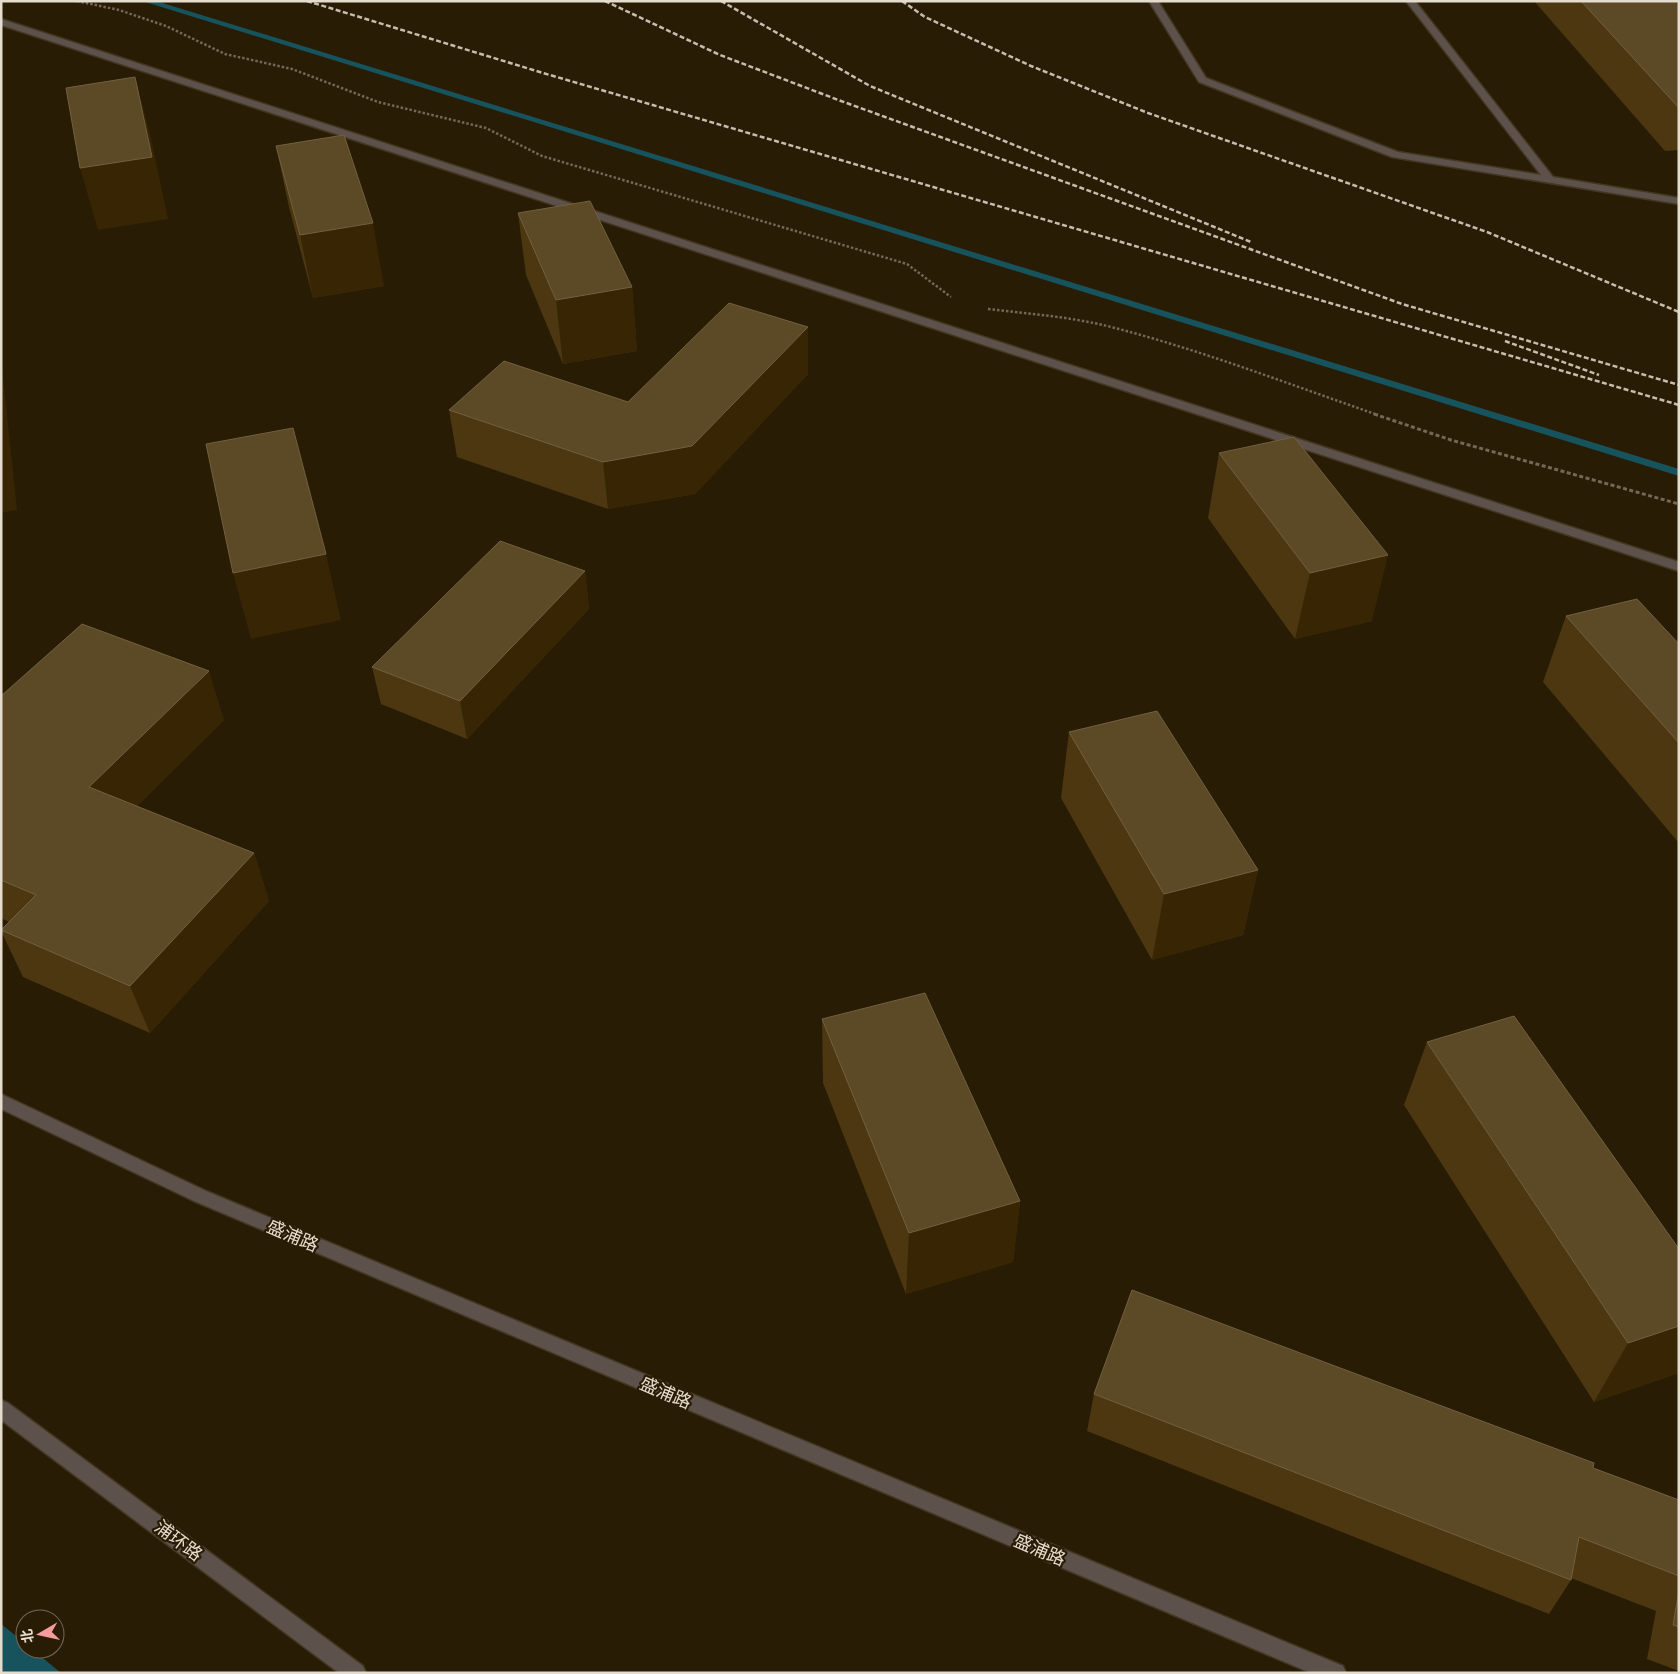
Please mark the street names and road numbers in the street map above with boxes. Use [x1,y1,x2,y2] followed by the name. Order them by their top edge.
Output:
[263,1213,323,1257] street label: 盛浦路
[636,1370,696,1414] street label: 盛浦路
[150,1514,208,1566] street label: 浦环路
[1010,1527,1070,1571] street label: 盛浦路

